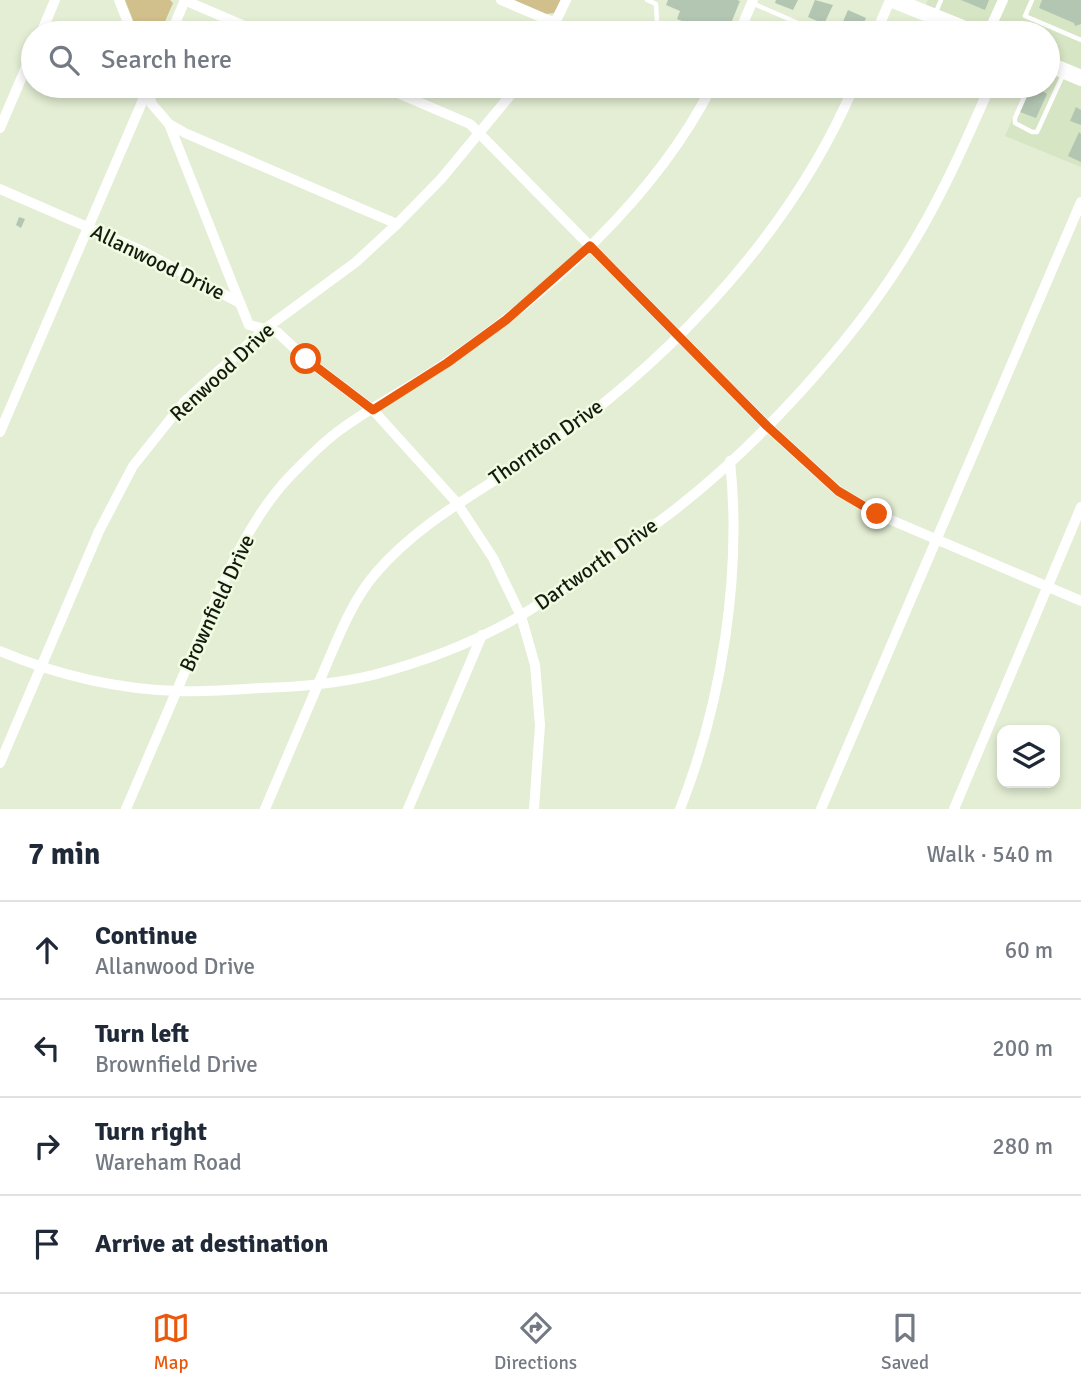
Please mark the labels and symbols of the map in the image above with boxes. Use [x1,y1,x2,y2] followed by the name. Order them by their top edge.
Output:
[87,218,229,306] street label: Allanwood Drive
[164,317,280,427] street label: Renwood Drive
[290,343,321,374] route start
[484,393,608,491] street label: Thornton Drive
[861,498,892,529] route end
[530,512,662,616] street label: Dartworth Drive
[174,530,260,676] street label: Brownfield Drive

